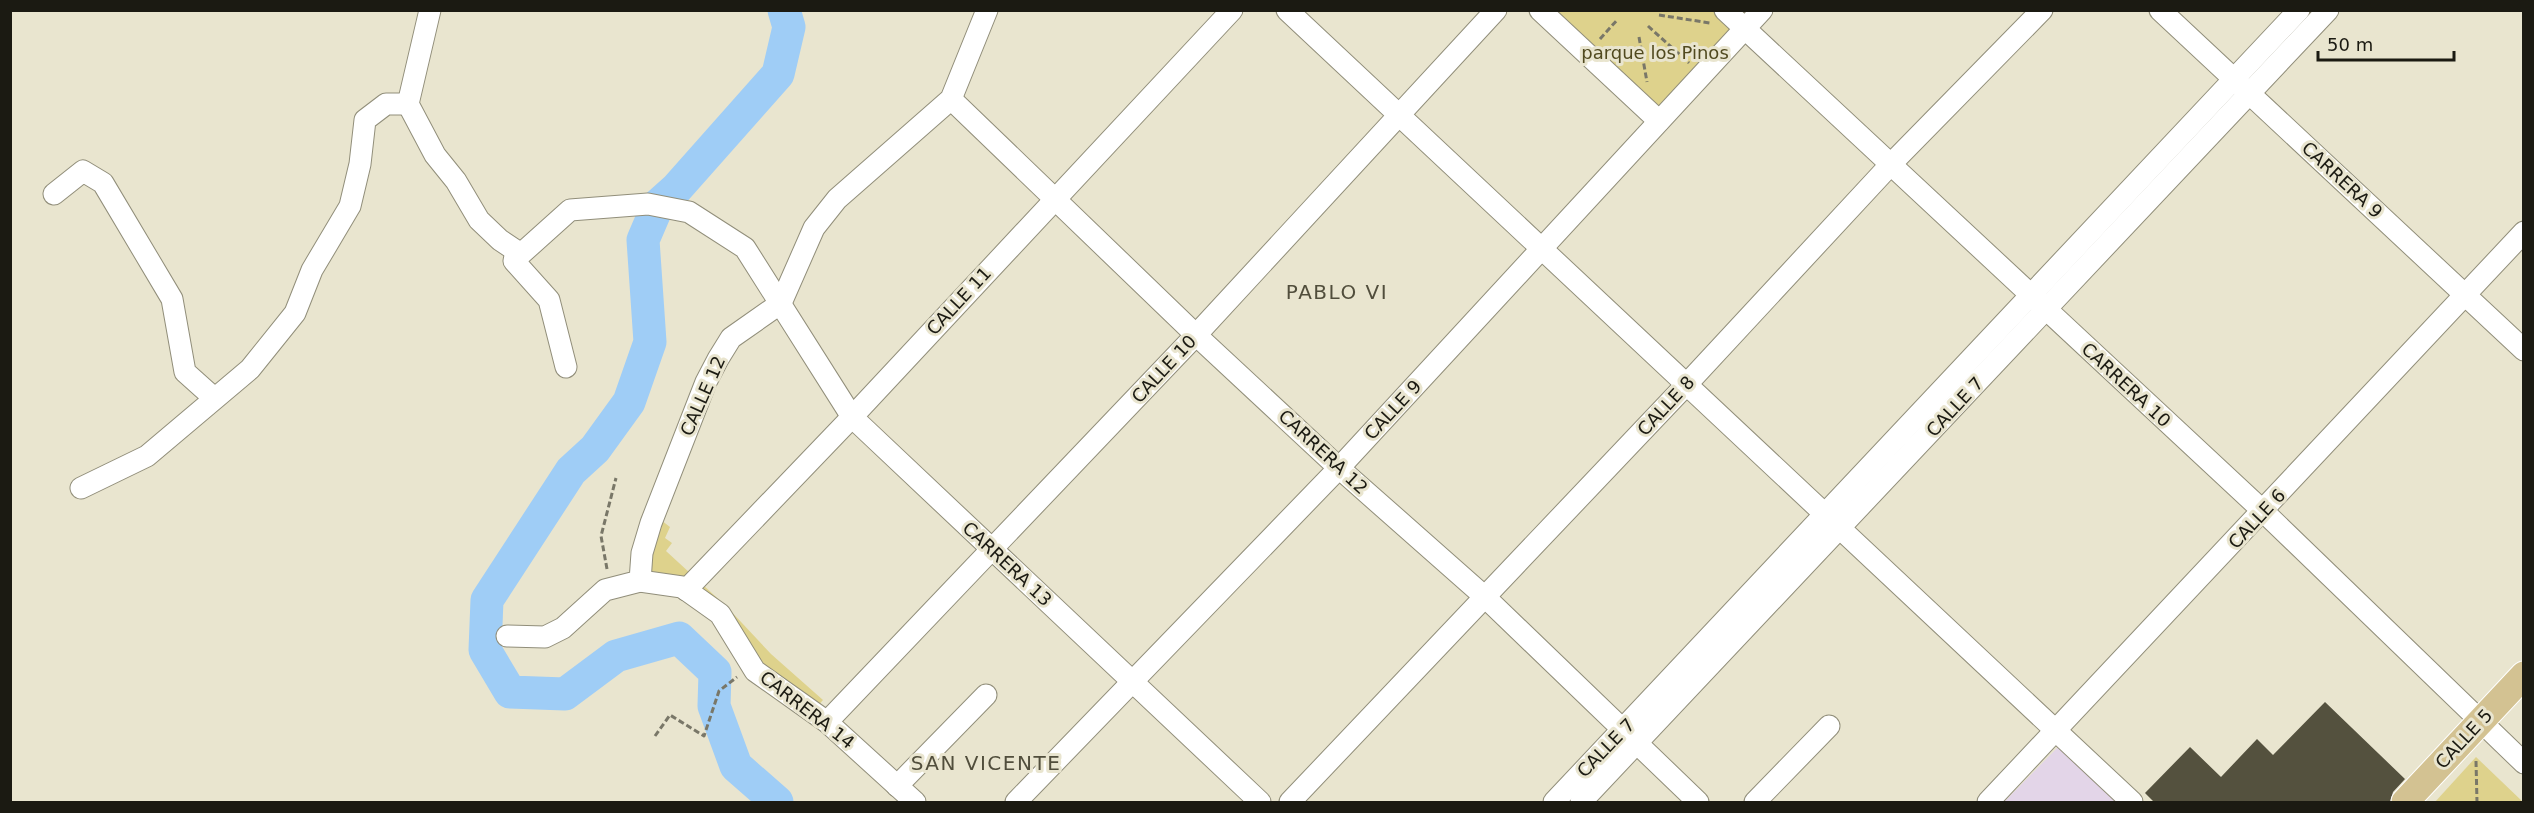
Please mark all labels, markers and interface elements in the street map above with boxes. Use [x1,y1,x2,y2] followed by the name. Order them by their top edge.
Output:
[2318,24,2454,62] scale bar
[2327,34,2373,55] text: 50 m
[1581,42,1729,63] park label: parque los Pinos
[2298,137,2387,222] street label: CARRERA 9
[922,262,995,339] street label: CALLE 11
[1286,280,1388,304] district label: PABLO VI
[1127,330,1200,407] street label: CALLE 10
[2077,338,2175,431] street label: CARRERA 10
[676,353,729,439] street label: CALLE 12
[1633,372,1698,440] street label: CALLE 8
[1922,373,1987,441] street label: CALLE 7
[1360,376,1425,444] street label: CALLE 9
[1274,405,1372,498] street label: CARRERA 12
[2224,485,2289,553] street label: CALLE 6
[958,517,1056,610] street label: CARRERA 13
[756,666,859,753] street label: CARRERA 14
[2431,705,2496,773] street label: CALLE 5
[1573,714,1639,781] street label: CALLE 7
[911,751,1061,775] district label: SAN VICENTE

